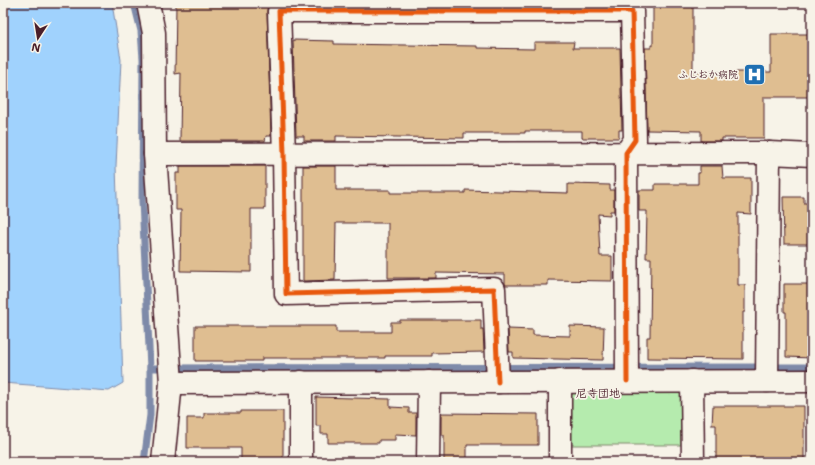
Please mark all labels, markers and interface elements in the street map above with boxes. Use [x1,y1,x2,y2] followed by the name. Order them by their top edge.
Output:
[18,18,58,58] north arrow
[30,39,42,56] text: N
[741,61,767,87] hospital icon: ふじおか病院
[678,68,738,81] place label: ふじおか病院
[576,386,620,401] district label: 尼寺団地

